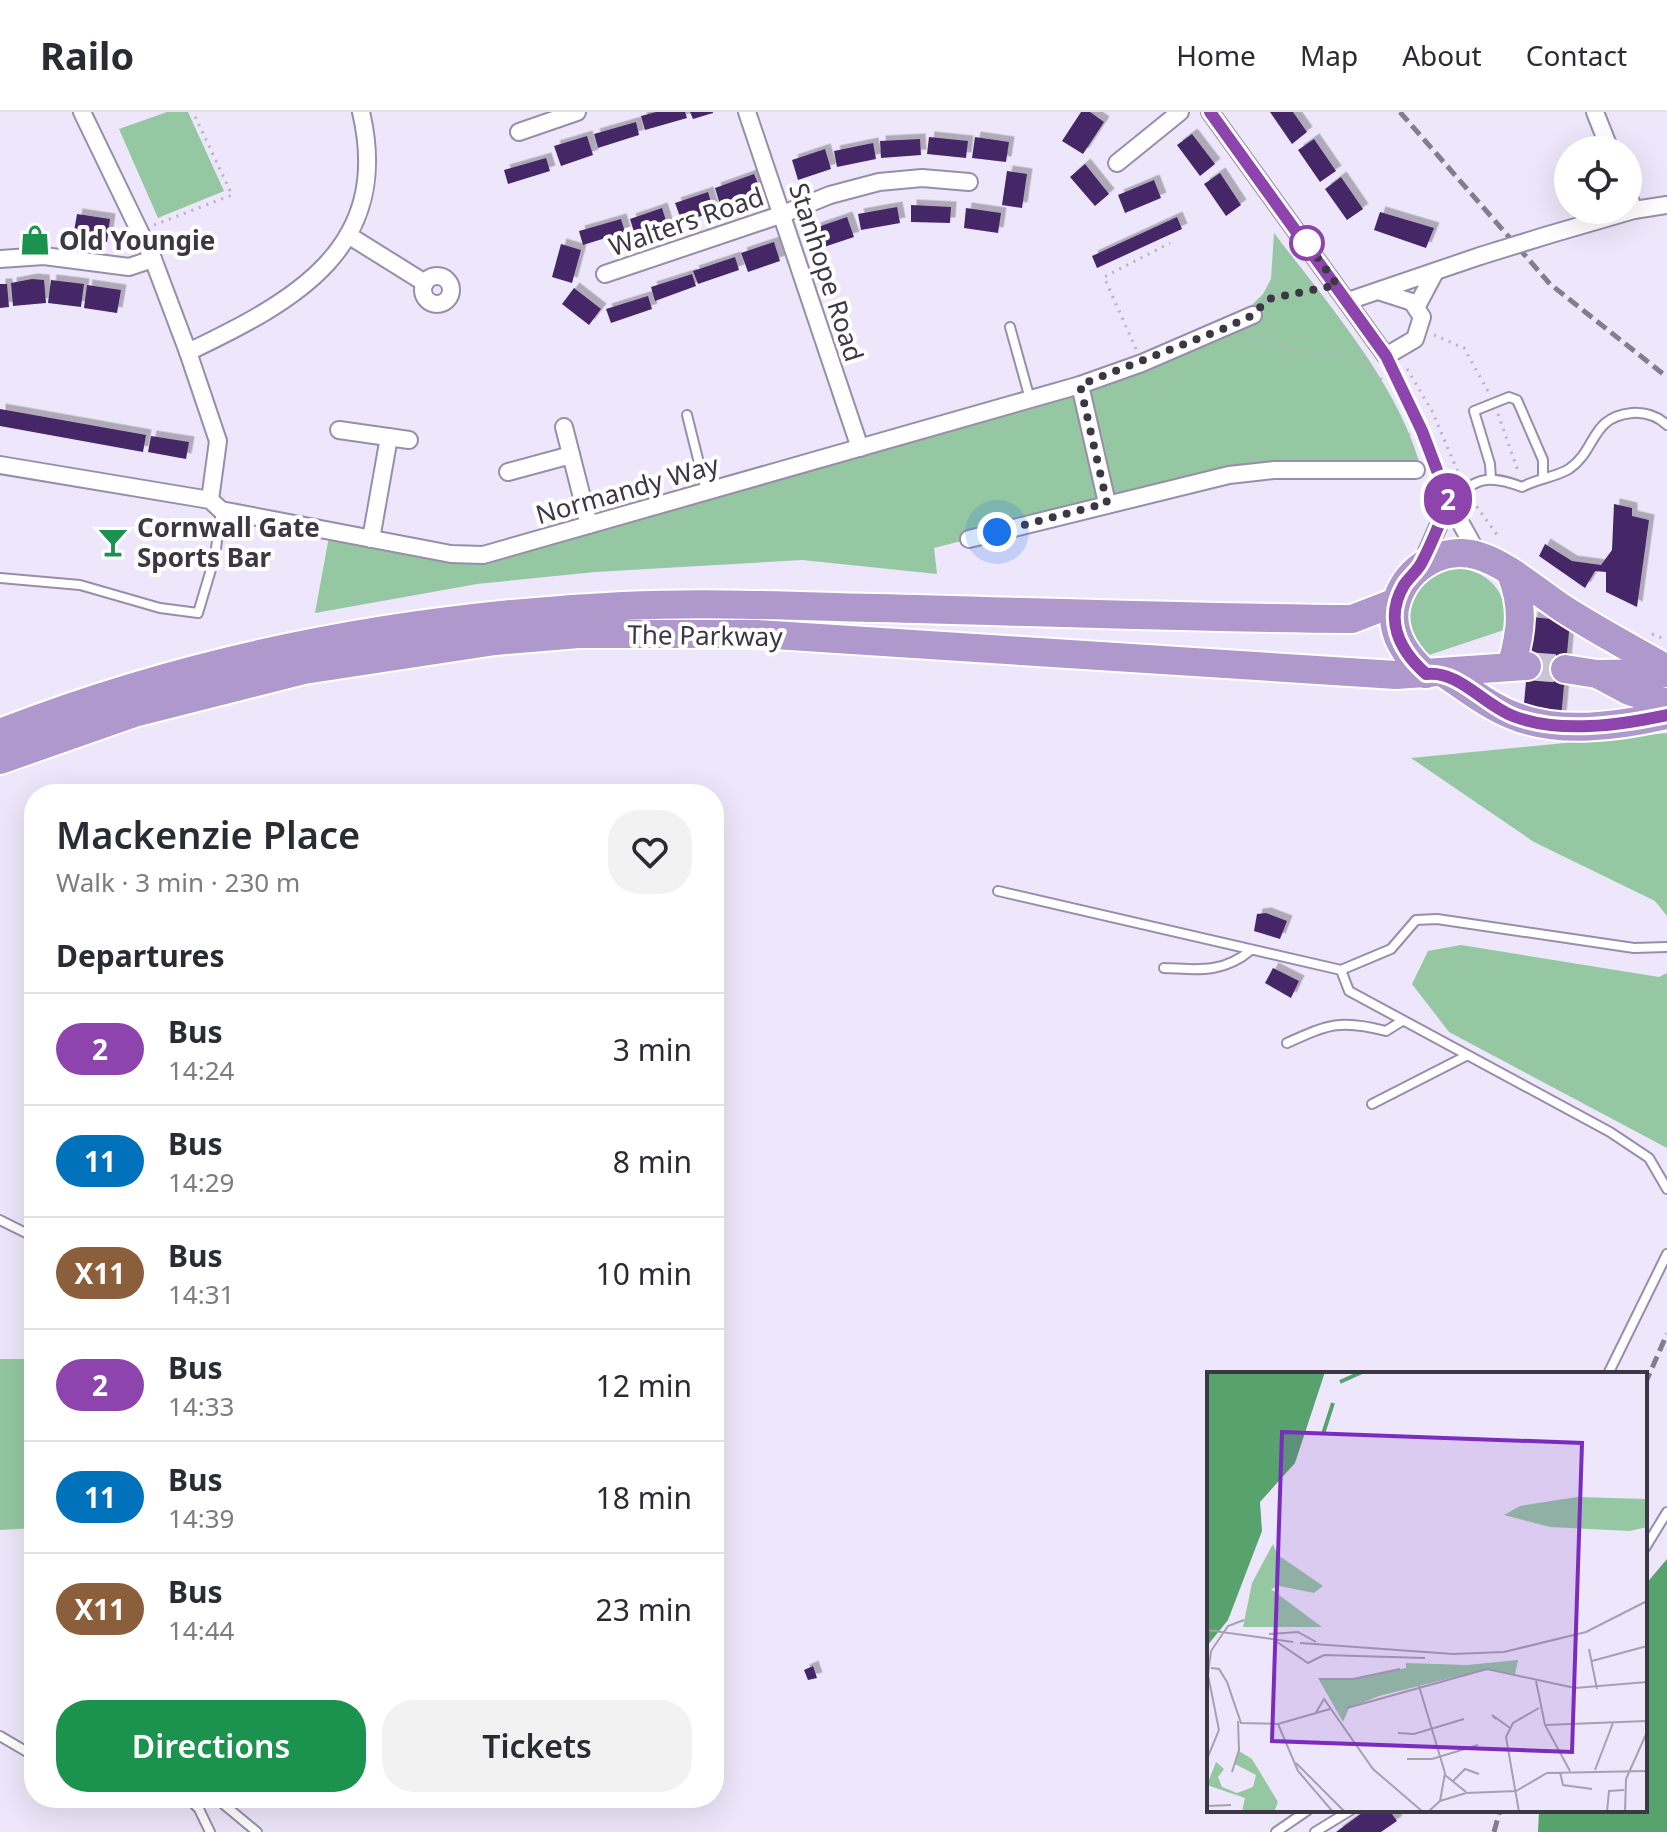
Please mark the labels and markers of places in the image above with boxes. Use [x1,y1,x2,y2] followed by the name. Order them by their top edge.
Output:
[59,222,215,258] place label: Old Youngie
[18,223,52,257] shop icon: Old Youngie
[1290,226,1324,260] unlabelled marker
[137,509,320,575] place label: Cornwall Gate Sports Bar
[96,525,130,559] bar icon: Cornwall Gate Sports Bar

